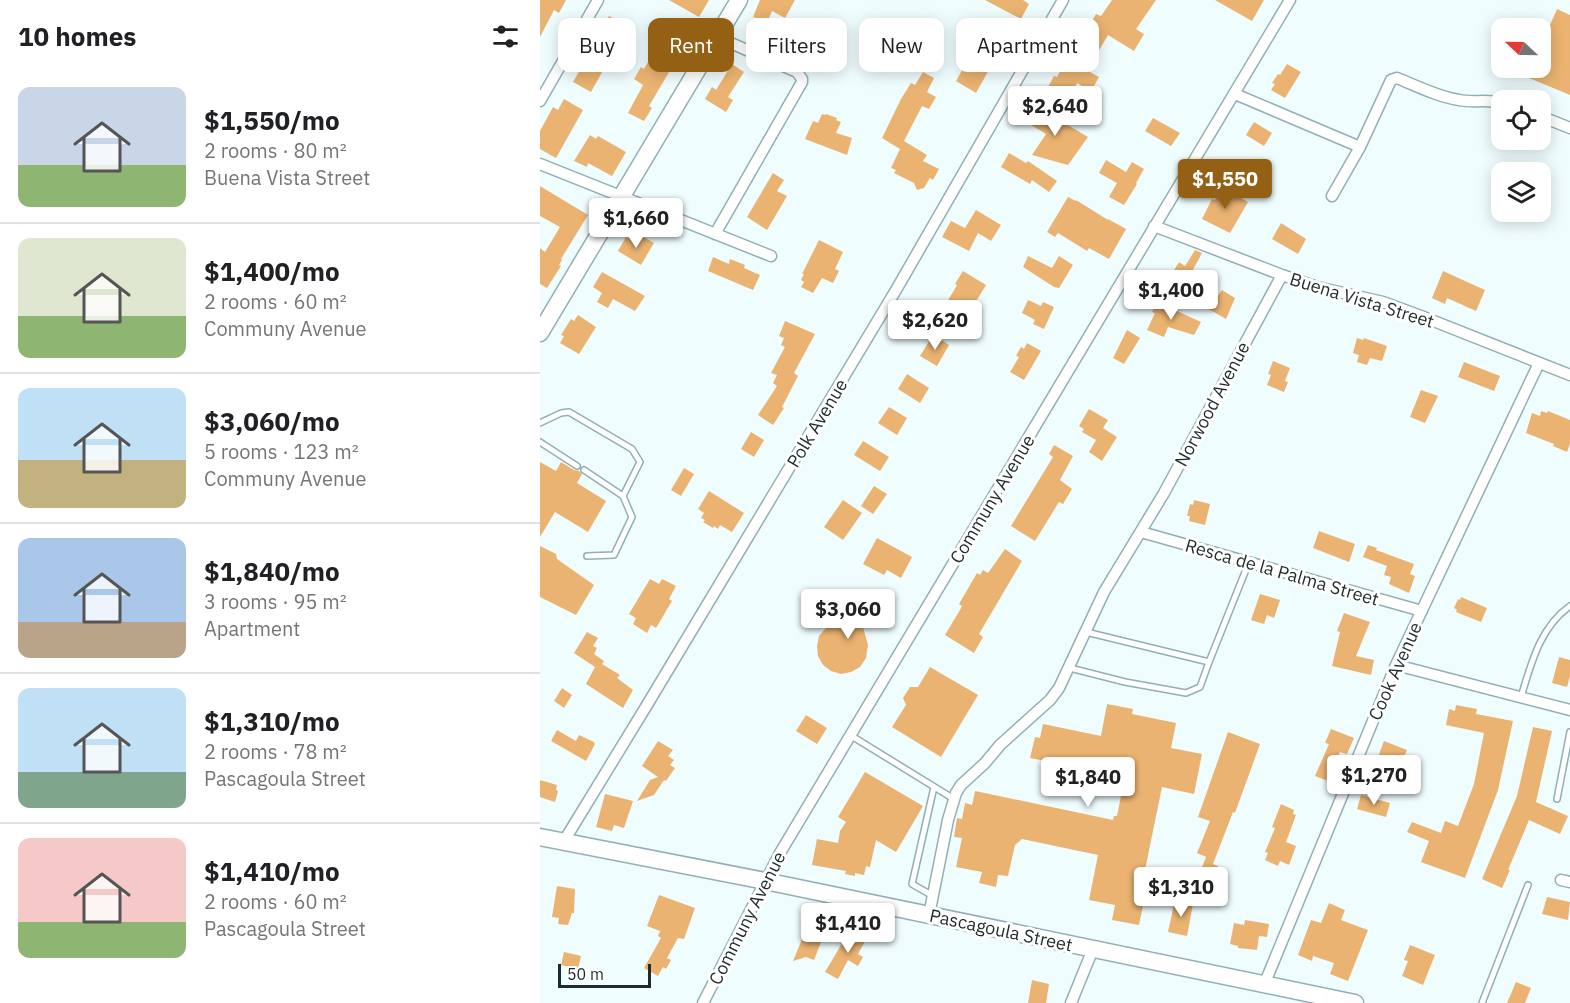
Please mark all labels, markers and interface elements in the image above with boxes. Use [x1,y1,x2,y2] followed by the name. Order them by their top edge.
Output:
[558,18,636,72] chip: Buy
[648,18,734,72] chip: Rent
[746,18,847,72] chip: Filters
[859,18,944,72] chip: New
[956,18,1099,72] chip: Apartment
[1491,18,1551,78] north arrow
[1491,18,1551,222] map controls
[18,19,136,53] text: 10 homes
[489,20,522,53] icon: filters
[1006,86,1104,137] pin: $2,640
[1491,90,1551,150] button: locate
[1022,92,1088,119] text: $2,640
[204,103,340,137] text: $1,550/mo
[66,111,138,183] icon: home
[204,137,347,164] text: 2 rooms · 80 m²
[1176,159,1274,210] pin: $1,550
[1491,162,1551,222] button: layers
[204,164,370,191] text: Buena Vista Street
[1192,165,1258,192] text: $1,550
[587,198,685,249] pin: $1,660
[603,204,669,231] text: $1,660
[204,254,340,288] text: $1,400/mo
[66,262,138,334] icon: home
[1287,267,1437,333] street label: Buena Vista Street
[1122,270,1220,321] pin: $1,400
[1138,276,1204,303] text: $1,400
[204,288,347,315] text: 2 rooms · 60 m²
[886,300,984,351] pin: $2,620
[902,306,968,333] text: $2,620
[204,315,367,342] text: Communy Avenue
[1169,337,1255,470] street label: Norwood Avenue
[782,374,853,472] street label: Polk Avenue
[204,404,340,438] text: $3,060/mo
[66,412,138,484] icon: home
[944,430,1040,568] street label: Communy Avenue
[204,438,359,465] text: 5 rooms · 123 m²
[204,465,367,492] text: Communy Avenue
[1183,533,1381,611] street label: Resca de la Palma Street
[204,554,340,588] text: $1,840/mo
[66,562,138,634] icon: home
[204,588,347,615] text: 3 rooms · 95 m²
[799,589,897,640] pin: $3,060
[815,595,881,622] text: $3,060
[204,615,300,642] text: Apartment
[1363,618,1427,724] street label: Cook Avenue
[204,704,340,738] text: $1,310/mo
[66,712,138,784] icon: home
[204,738,347,765] text: 2 rooms · 78 m²
[1325,755,1423,806] pin: $1,270
[1039,757,1137,808] pin: $1,840
[1341,761,1407,788] text: $1,270
[1055,763,1121,790] text: $1,840
[204,765,366,792] text: Pascagoula Street
[704,847,791,988] street label: Communy Avenue
[204,854,340,888] text: $1,410/mo
[66,862,138,934] icon: home
[1132,867,1230,918] pin: $1,310
[1148,873,1214,900] text: $1,310
[204,888,347,915] text: 2 rooms · 60 m²
[799,903,897,954] pin: $1,410
[927,904,1075,956] street label: Pascagoula Street
[815,909,881,936] text: $1,410
[204,915,366,942] text: Pascagoula Street
[558,961,651,988] scale bar
[567,964,604,984] text: 50 m

